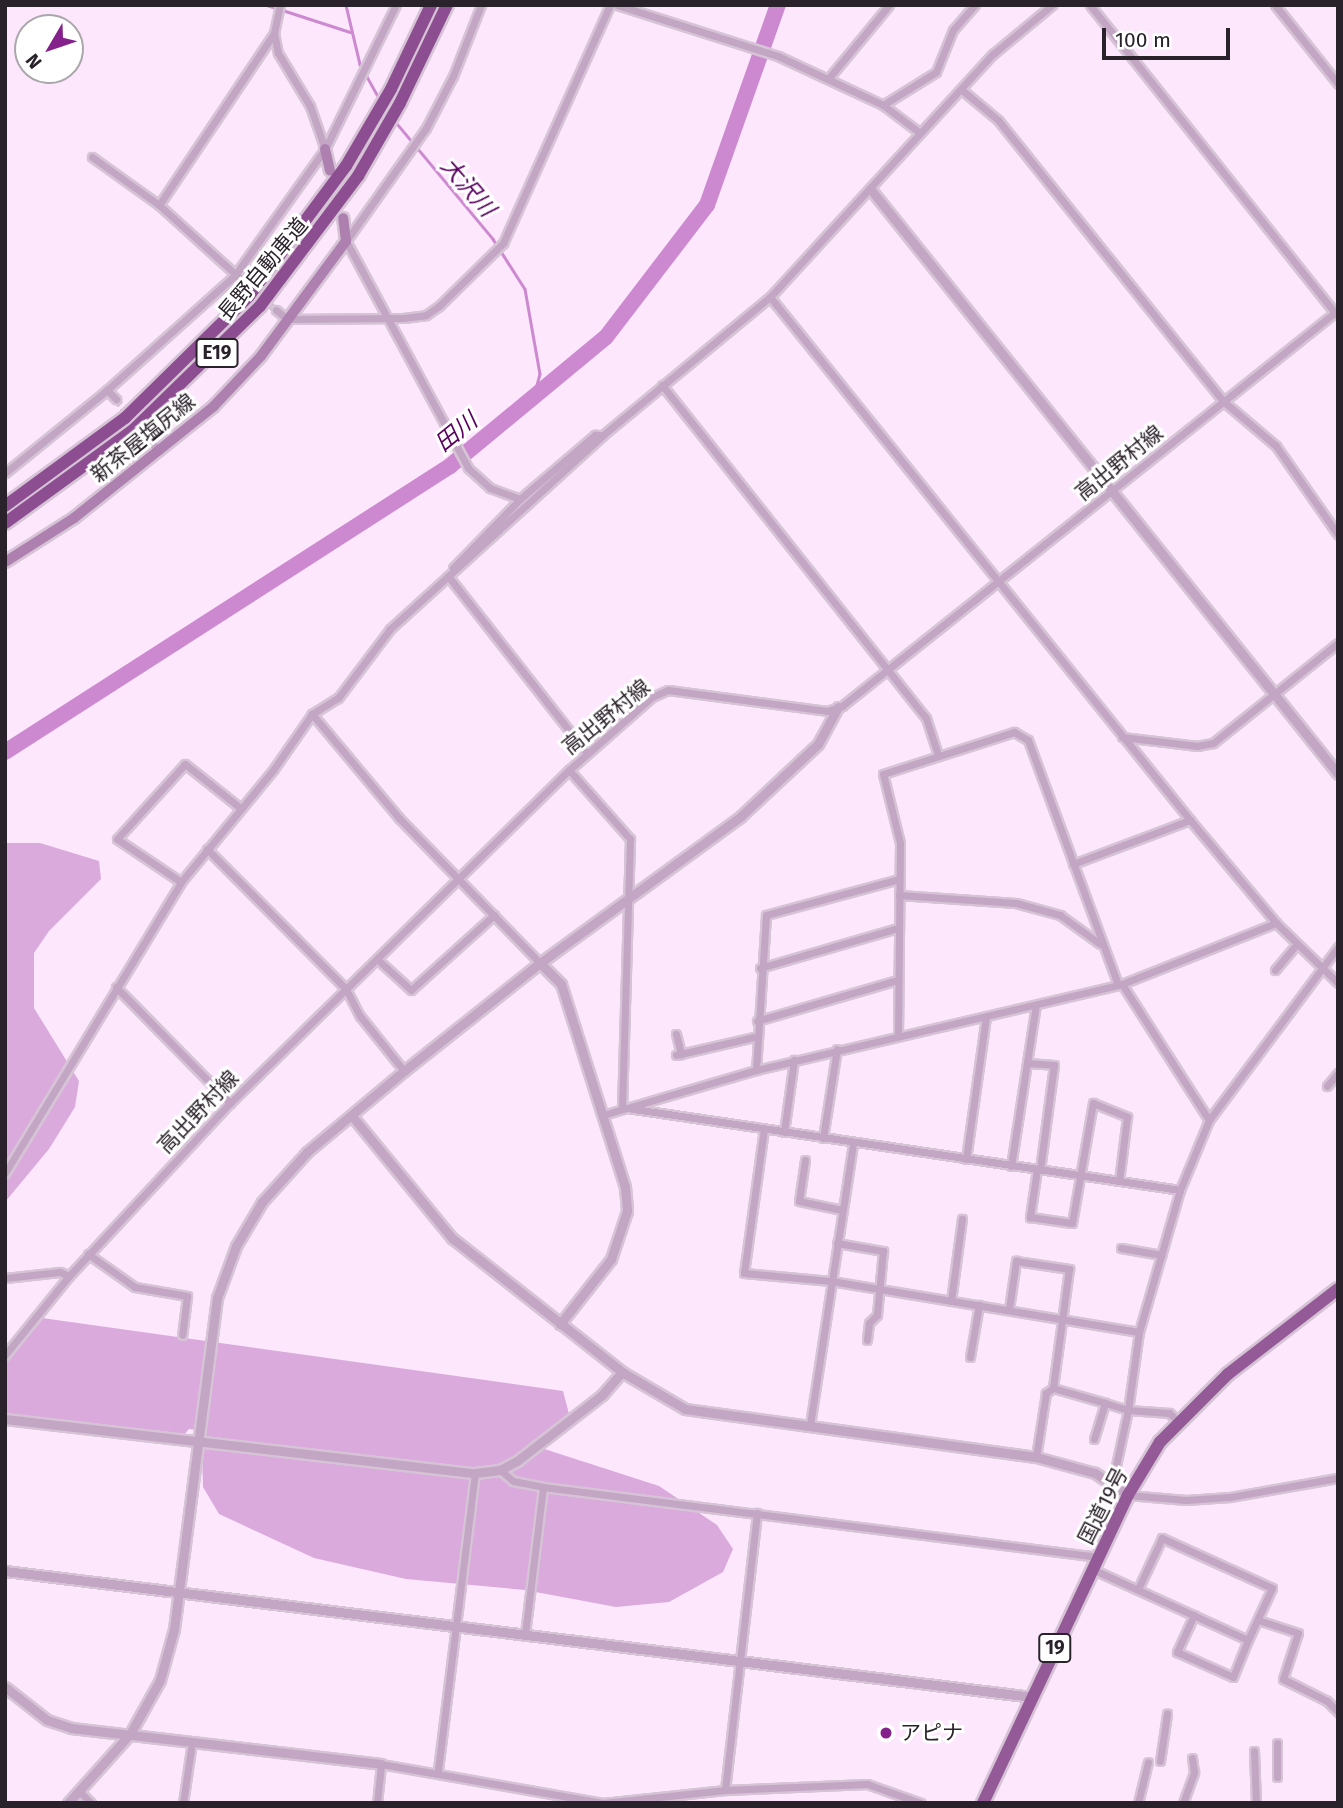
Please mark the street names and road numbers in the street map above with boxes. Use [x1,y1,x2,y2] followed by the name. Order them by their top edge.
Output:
[213,213,313,325] street label: 長野自動車道
[194,338,240,368] road number: E19
[86,389,200,487] street label: 新茶屋塩尻線
[1070,420,1168,506] street label: 高出野村線
[557,674,655,760] street label: 高出野村線
[152,1065,244,1159] street label: 高出野村線
[1073,1463,1133,1549] street label: 国道19号
[1038,1632,1072,1664] road number: 19

